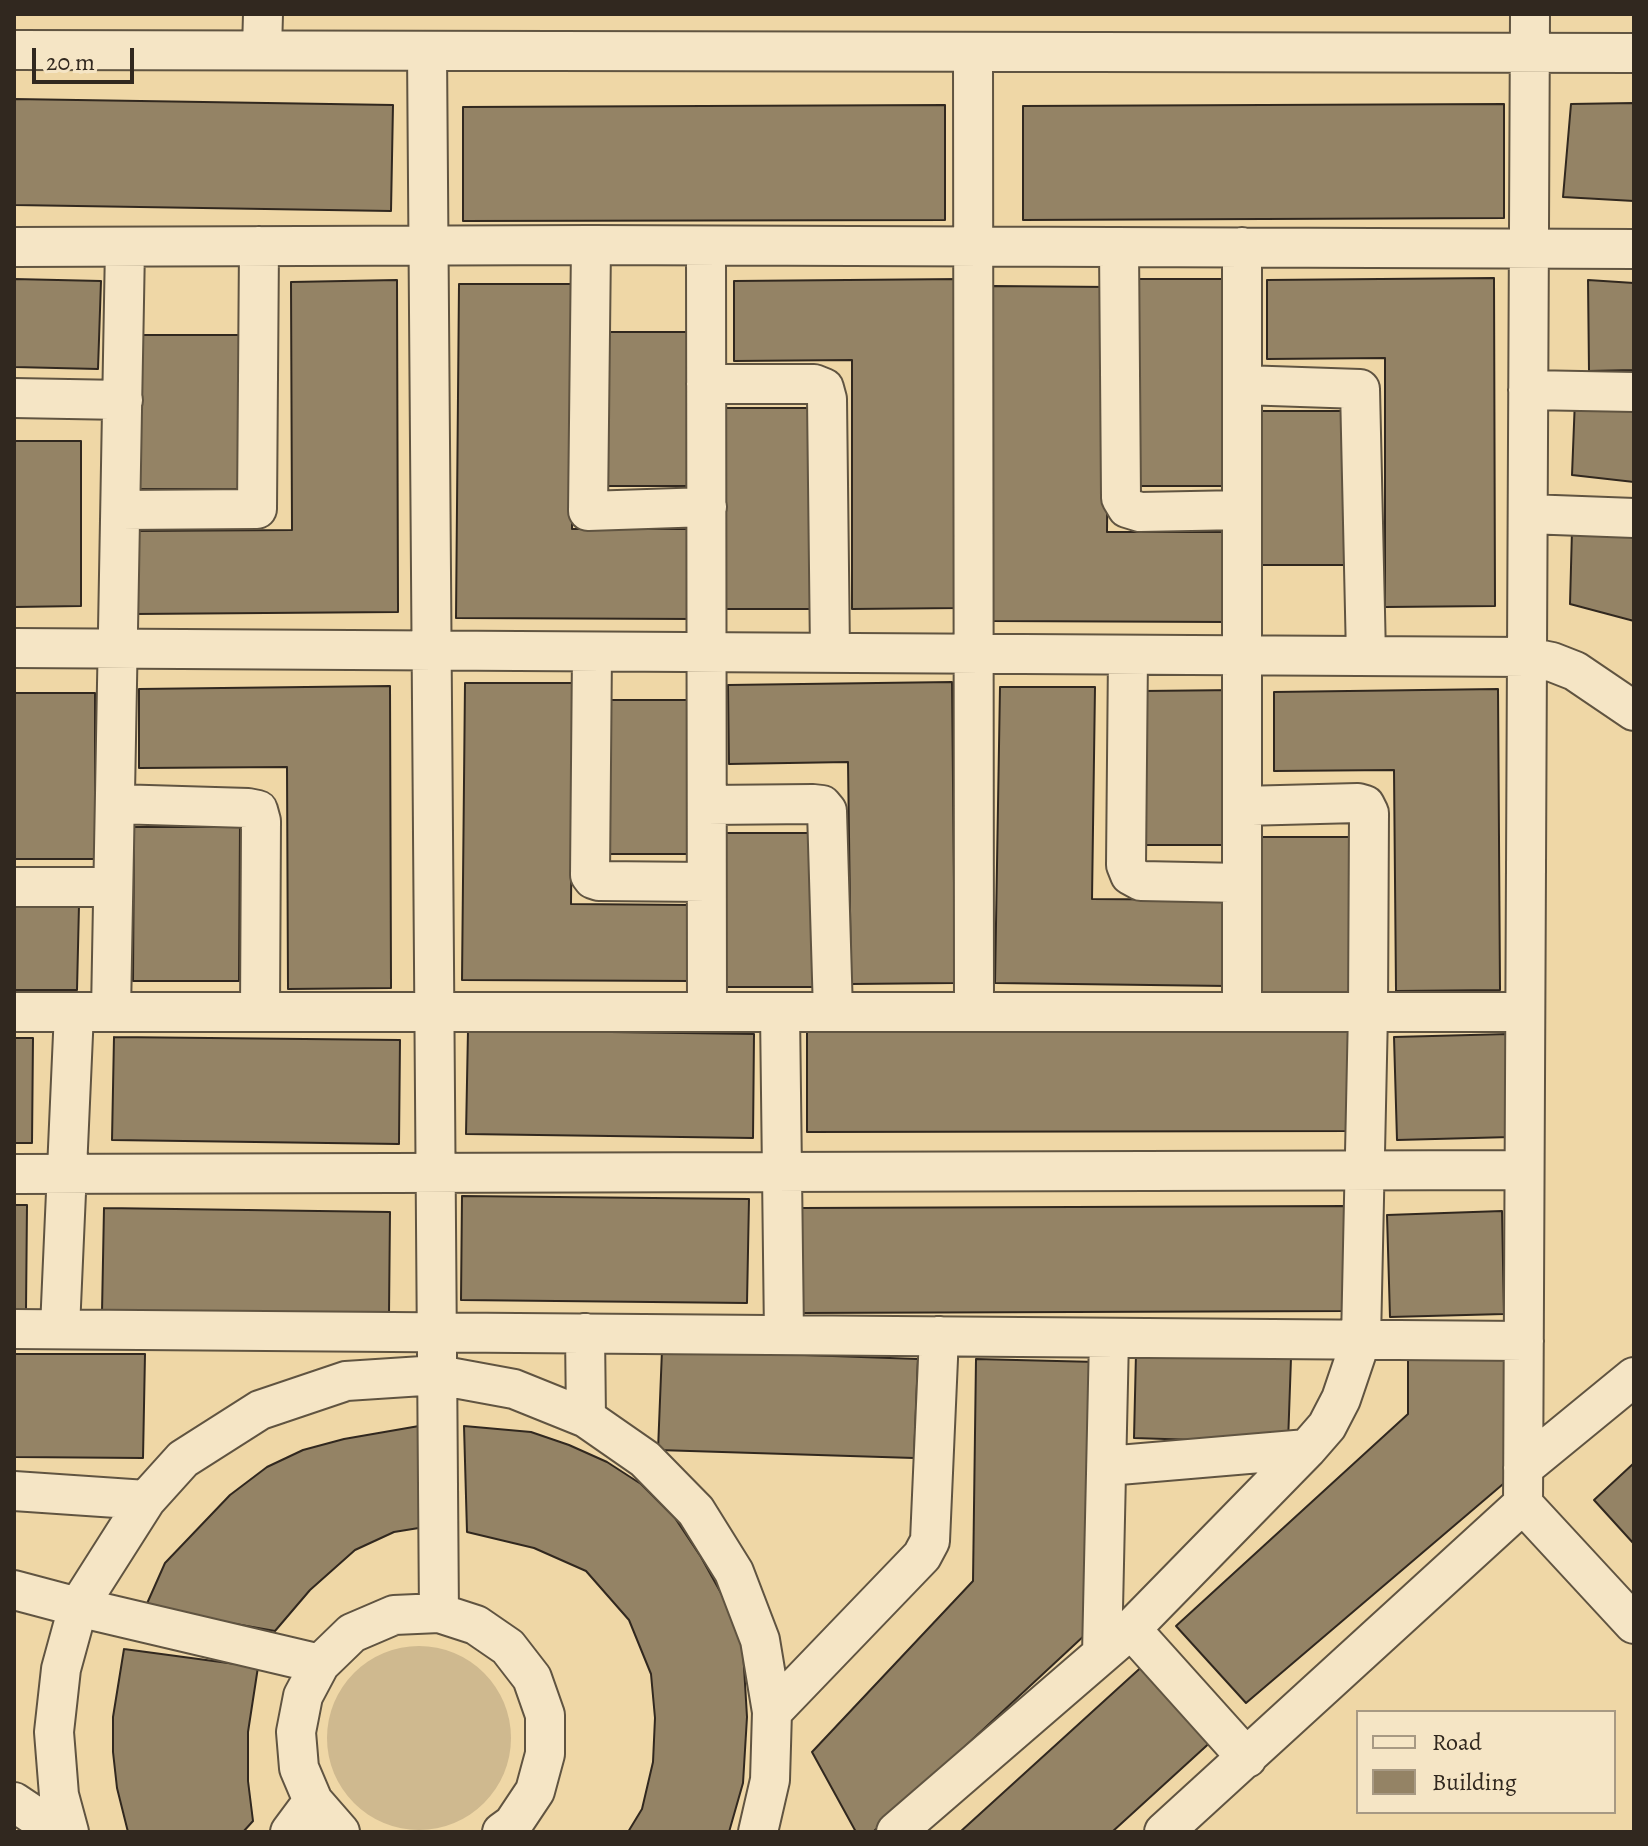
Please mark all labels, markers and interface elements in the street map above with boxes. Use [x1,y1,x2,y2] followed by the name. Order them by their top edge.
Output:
[36,32,138,82] scale bar
[46,46,95,78] text: 20 m
[1356,1710,1616,1814] legend
[1432,1726,1482,1758] text: Road
[1432,1766,1517,1798] text: Building

